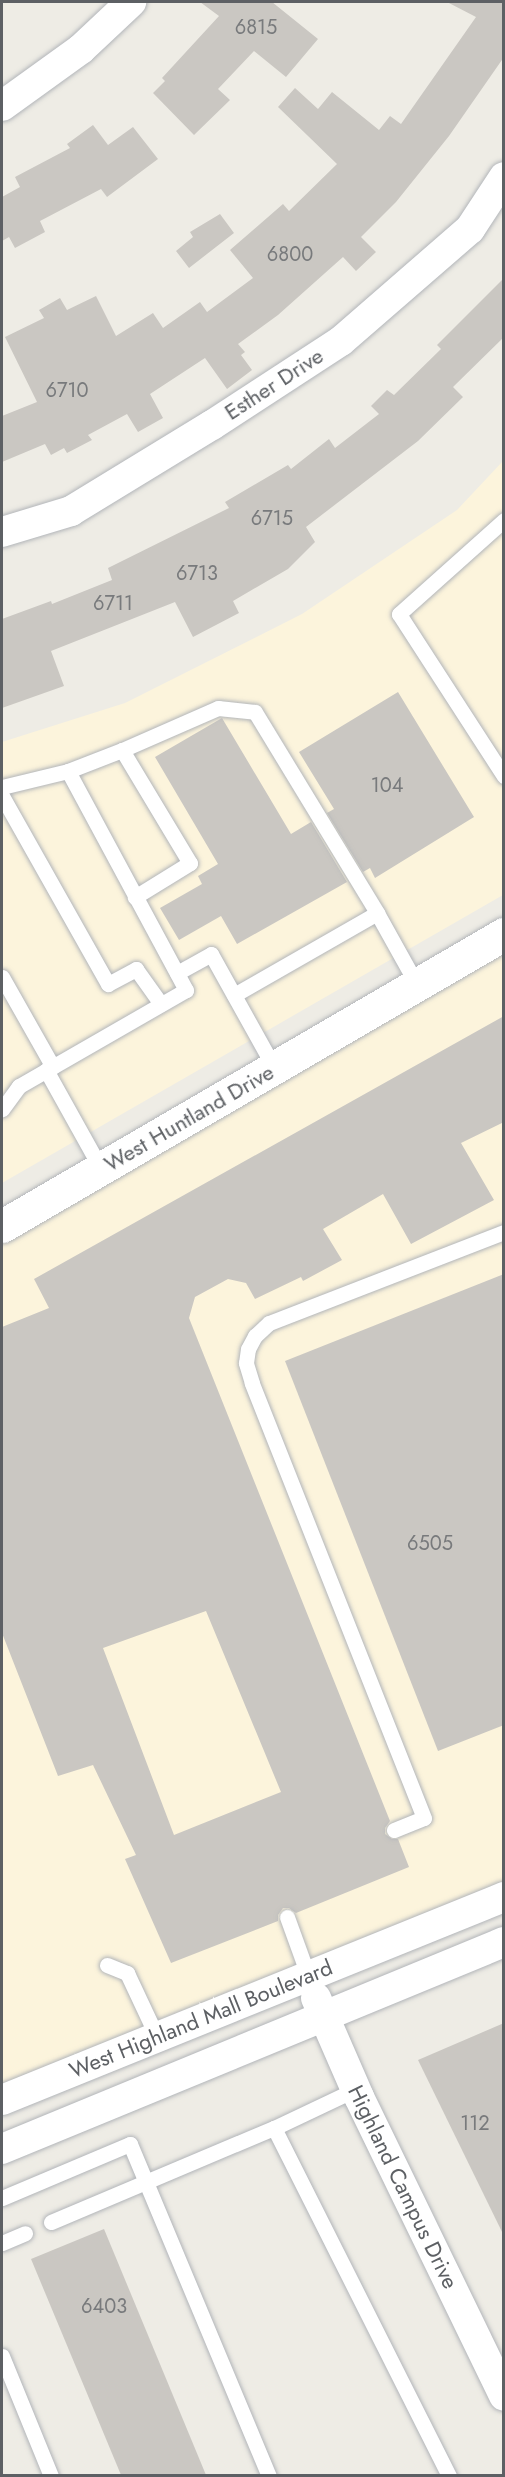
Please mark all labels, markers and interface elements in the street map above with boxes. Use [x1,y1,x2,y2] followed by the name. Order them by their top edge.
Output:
[235,15,277,39] house number: 6815
[267,242,313,266] house number: 6800
[220,342,328,426] street label: Esther Drive
[45,378,89,402] house number: 6710
[251,506,293,530] house number: 6715
[176,561,218,585] house number: 6713
[93,591,133,615] house number: 6711
[371,773,403,797] house number: 104
[100,1059,278,1177] street label: West Huntland Drive
[407,1531,453,1555] house number: 6505
[66,1954,336,2084] street label: West Highland Mall Boulevard
[342,2081,464,2293] street label: Highland Campus Drive
[460,2111,490,2135] house number: 112
[81,2294,127,2318] house number: 6403

